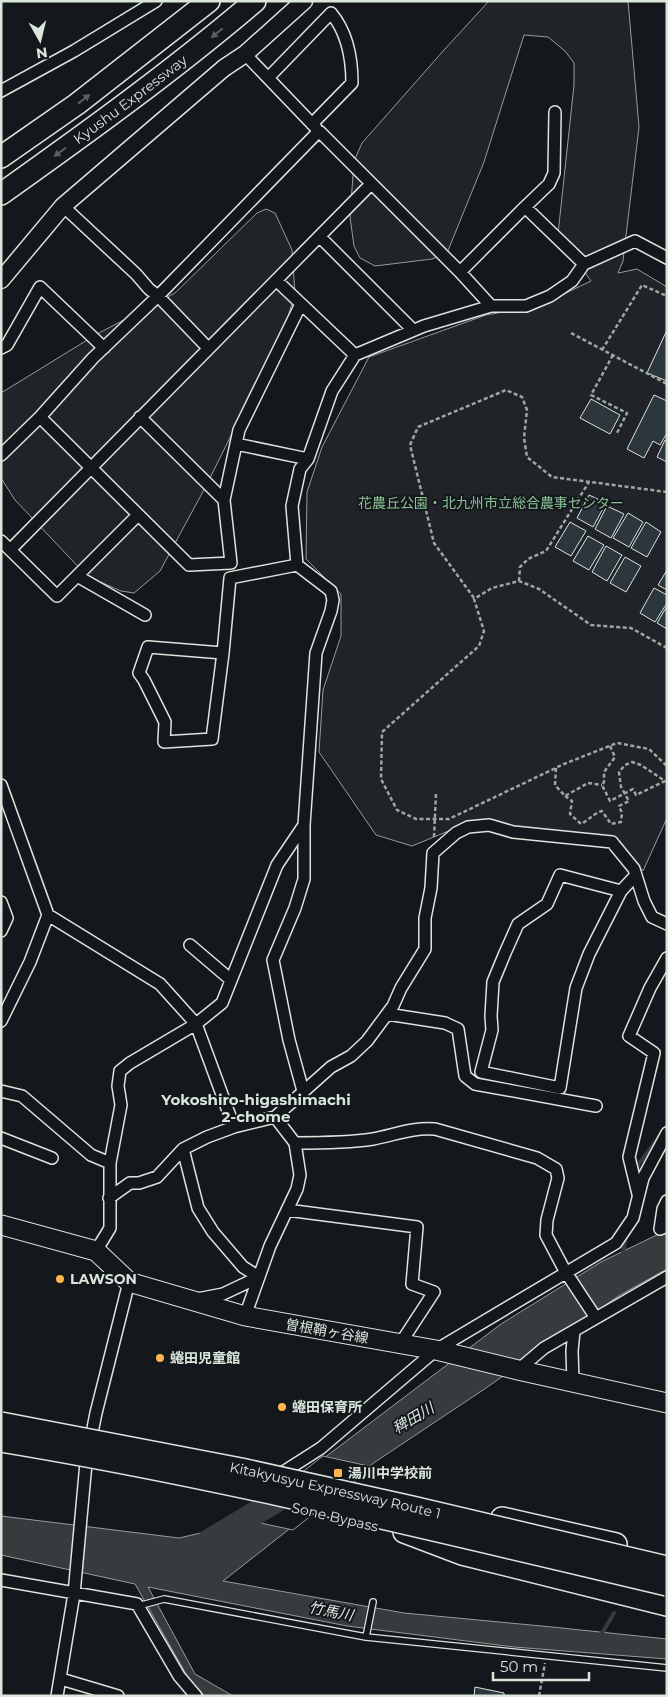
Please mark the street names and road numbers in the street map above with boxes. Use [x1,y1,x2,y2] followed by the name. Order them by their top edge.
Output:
[70,51,191,148] street label: Kyushu Expressway
[284,1315,370,1347] street label: 曽根鞘ヶ谷線
[228,1458,443,1522] street label: Kitakyusyu Expressway Route 1
[290,1498,380,1536] street label: Sone Bypass

